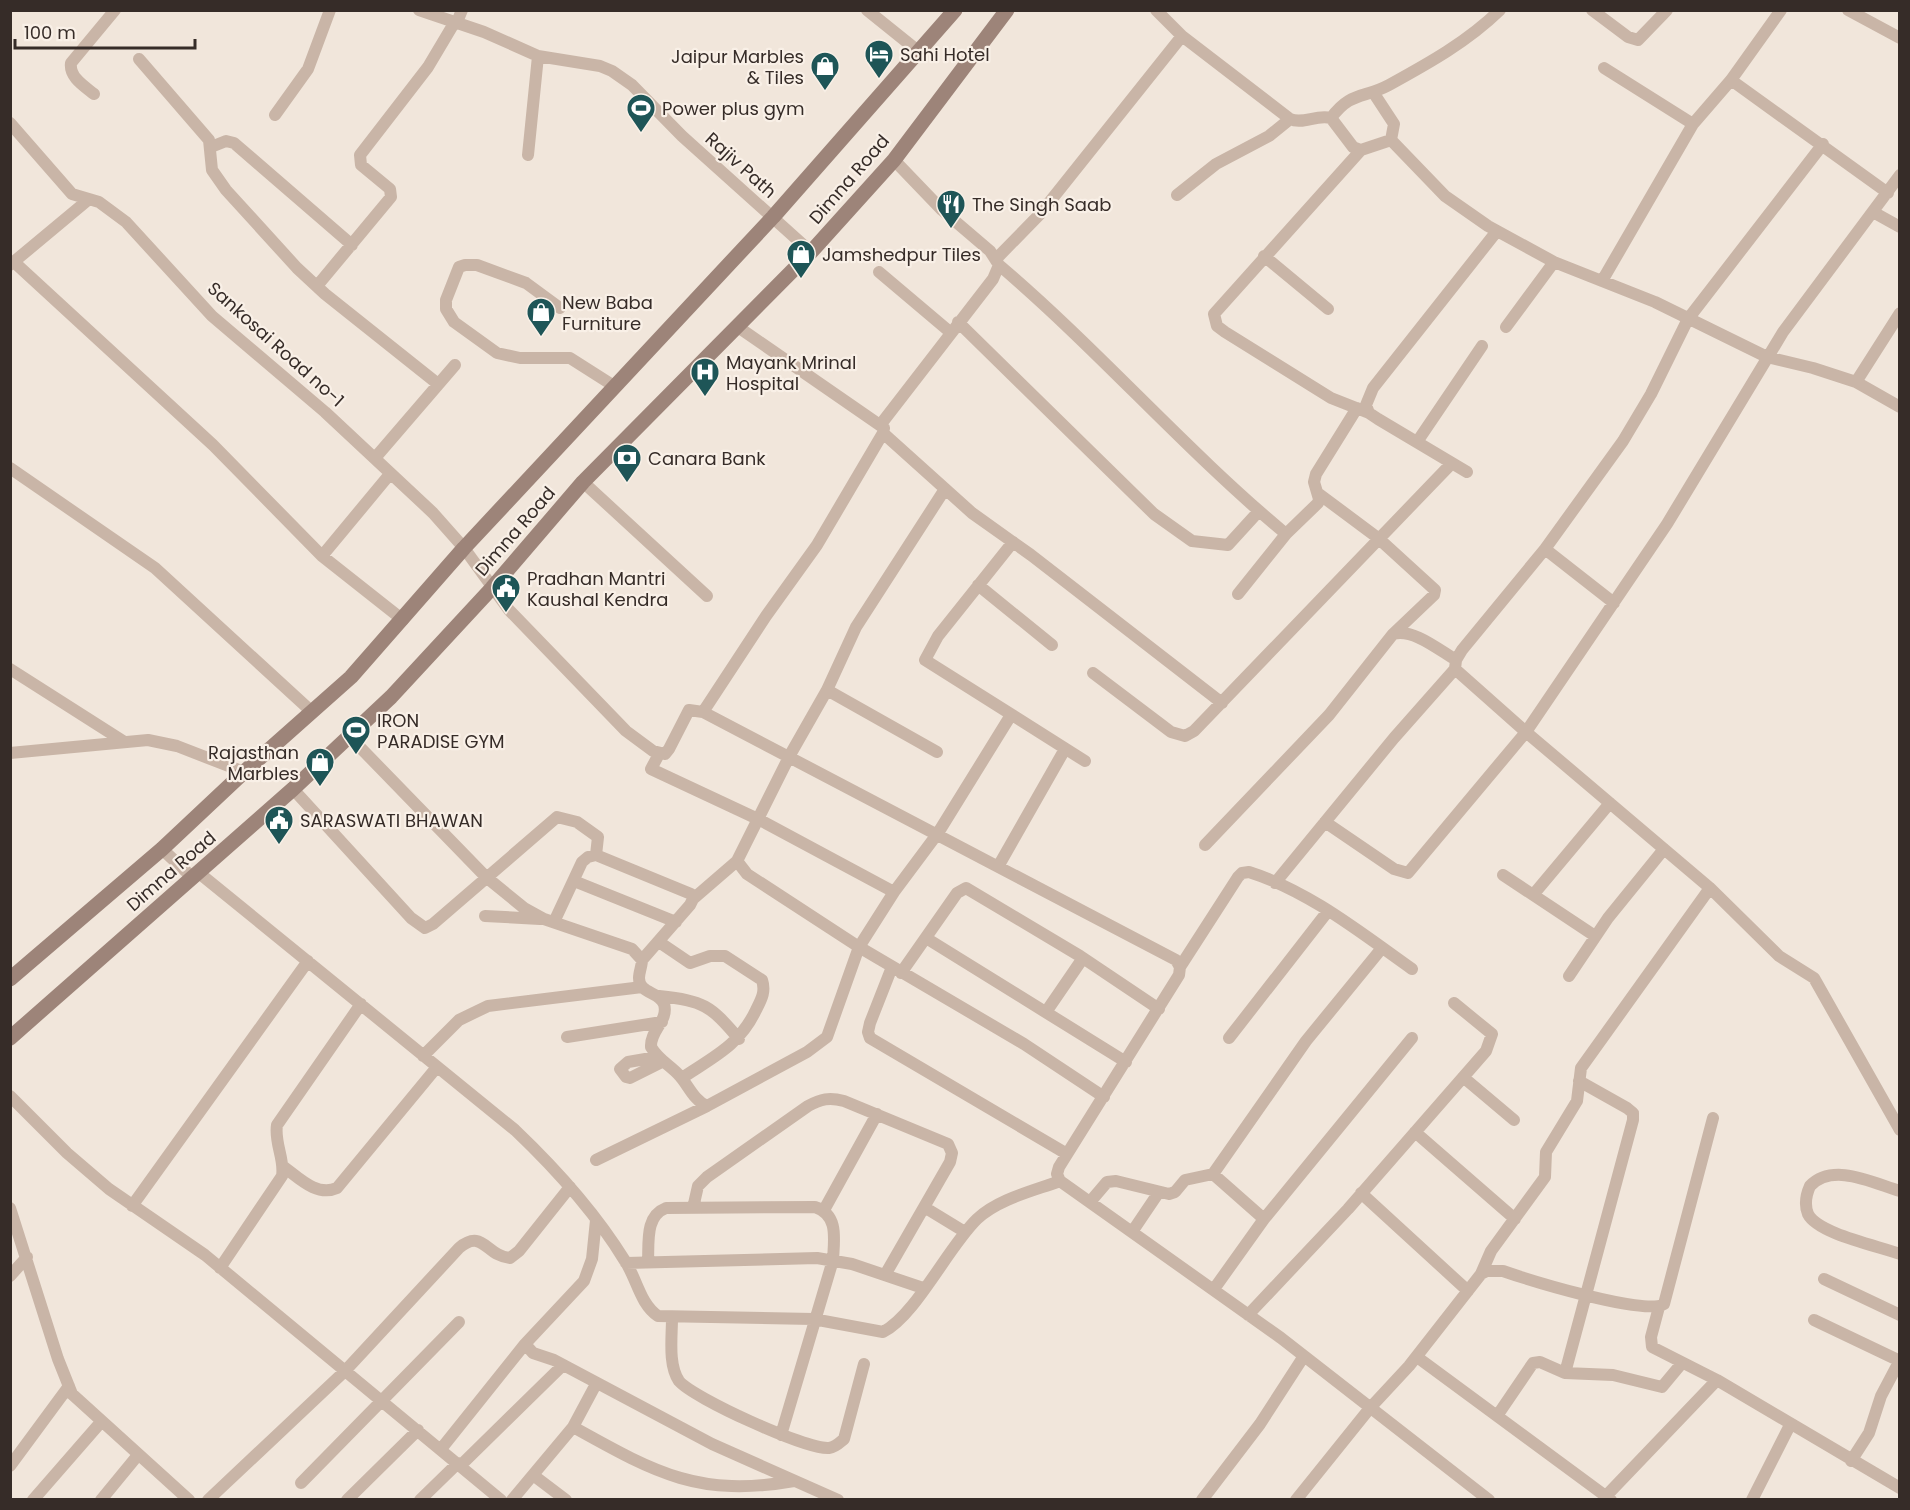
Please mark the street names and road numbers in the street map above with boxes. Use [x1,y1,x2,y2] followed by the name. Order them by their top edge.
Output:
[700,126,782,204] street label: Rajiv Path
[803,129,895,229] street label: Dimna Road
[202,276,350,412] street label: Sankosai Road no-1
[469,481,561,581] street label: Dimna Road
[121,825,221,917] street label: Dimna Road

